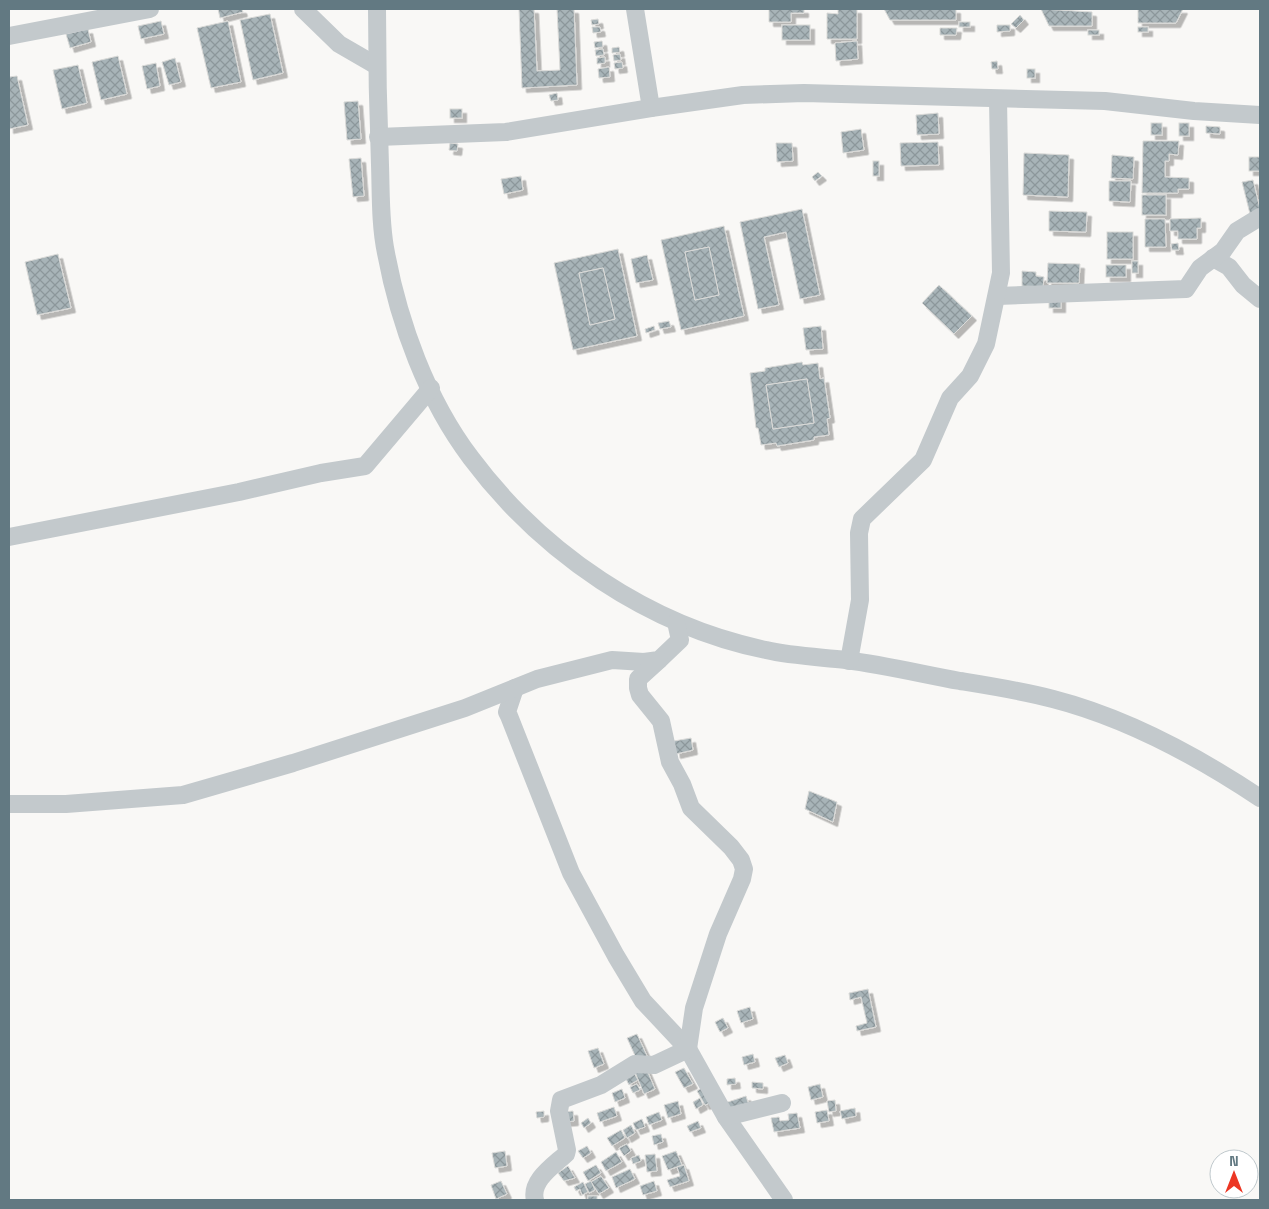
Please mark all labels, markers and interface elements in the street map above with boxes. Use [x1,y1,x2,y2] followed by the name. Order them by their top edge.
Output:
[1209,1149,1259,1199] north arrow
[1229,1152,1239,1170] text: N

